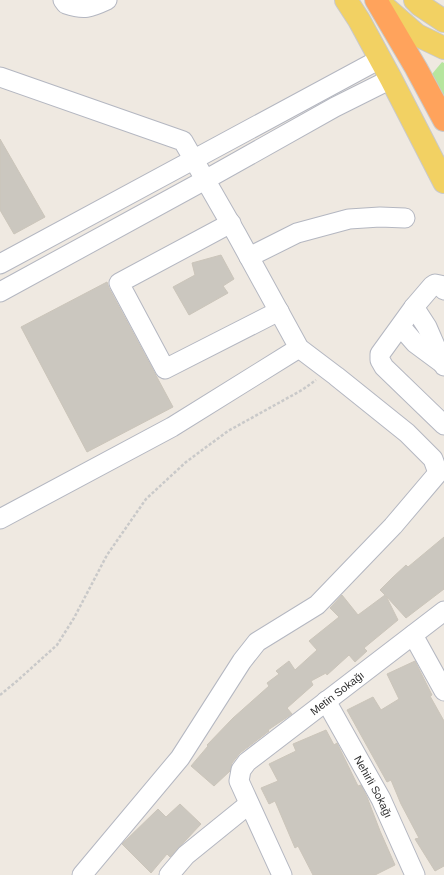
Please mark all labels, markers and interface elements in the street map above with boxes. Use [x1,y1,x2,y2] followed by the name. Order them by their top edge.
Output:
[308,669,366,717] street label: Metin Sokağı
[352,754,395,820] street label: Nehirli Sokağı

